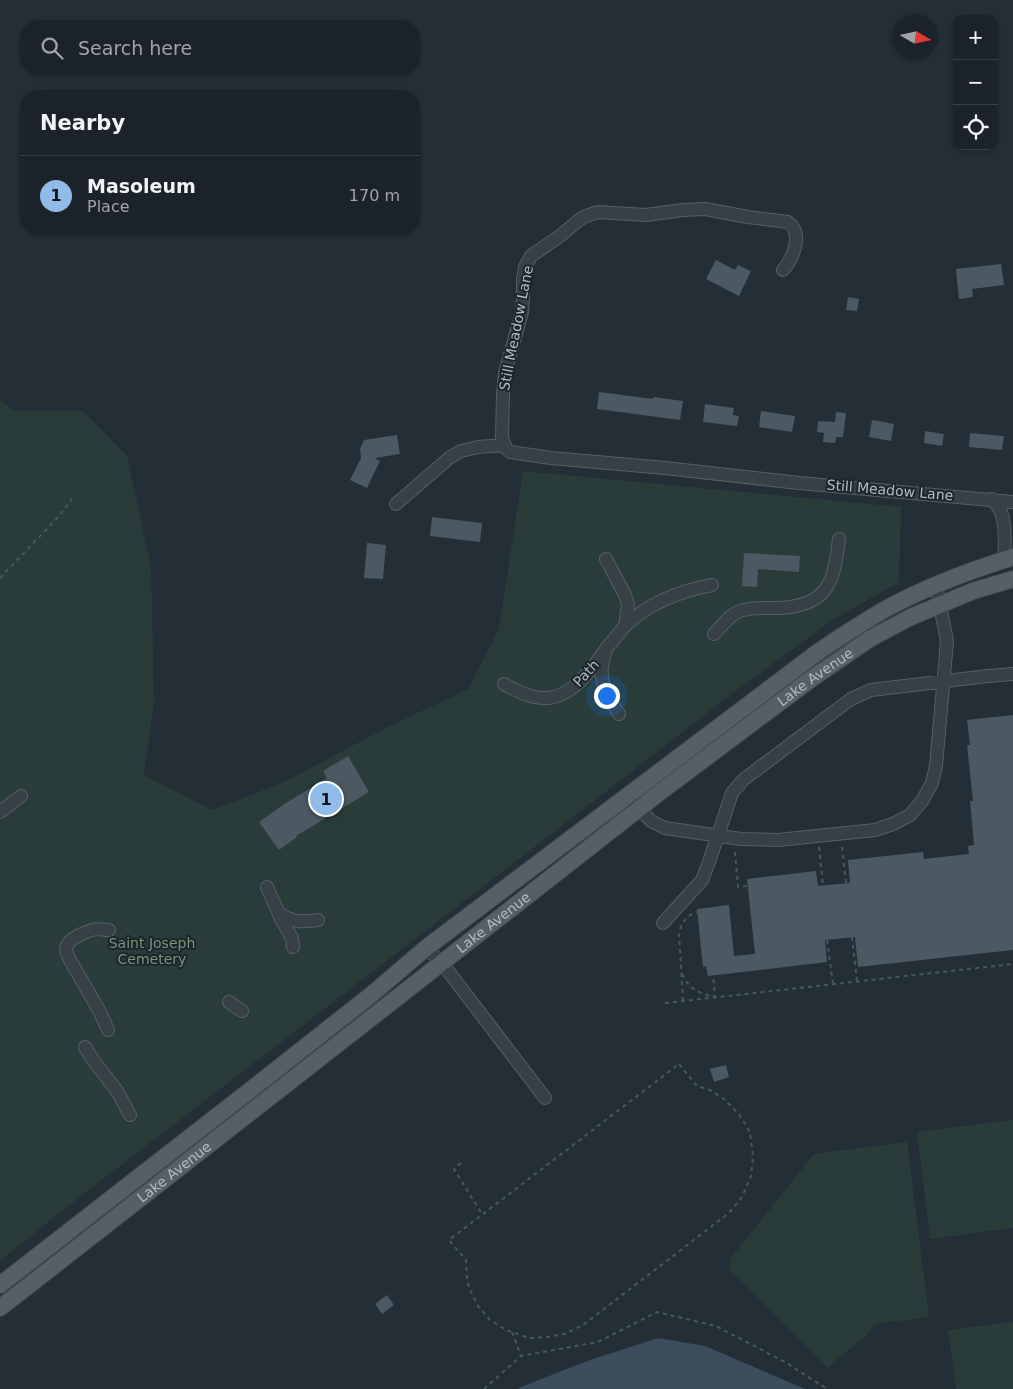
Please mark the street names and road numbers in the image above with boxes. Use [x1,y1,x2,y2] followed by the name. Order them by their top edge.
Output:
[496,264,536,392] street label: Still Meadow Lane
[826,476,954,504] street label: Still Meadow Lane
[774,645,856,709] street label: Lake Avenue
[570,656,602,690] street label: Path
[453,889,533,956] street label: Lake Avenue
[134,1138,214,1206] street label: Lake Avenue

